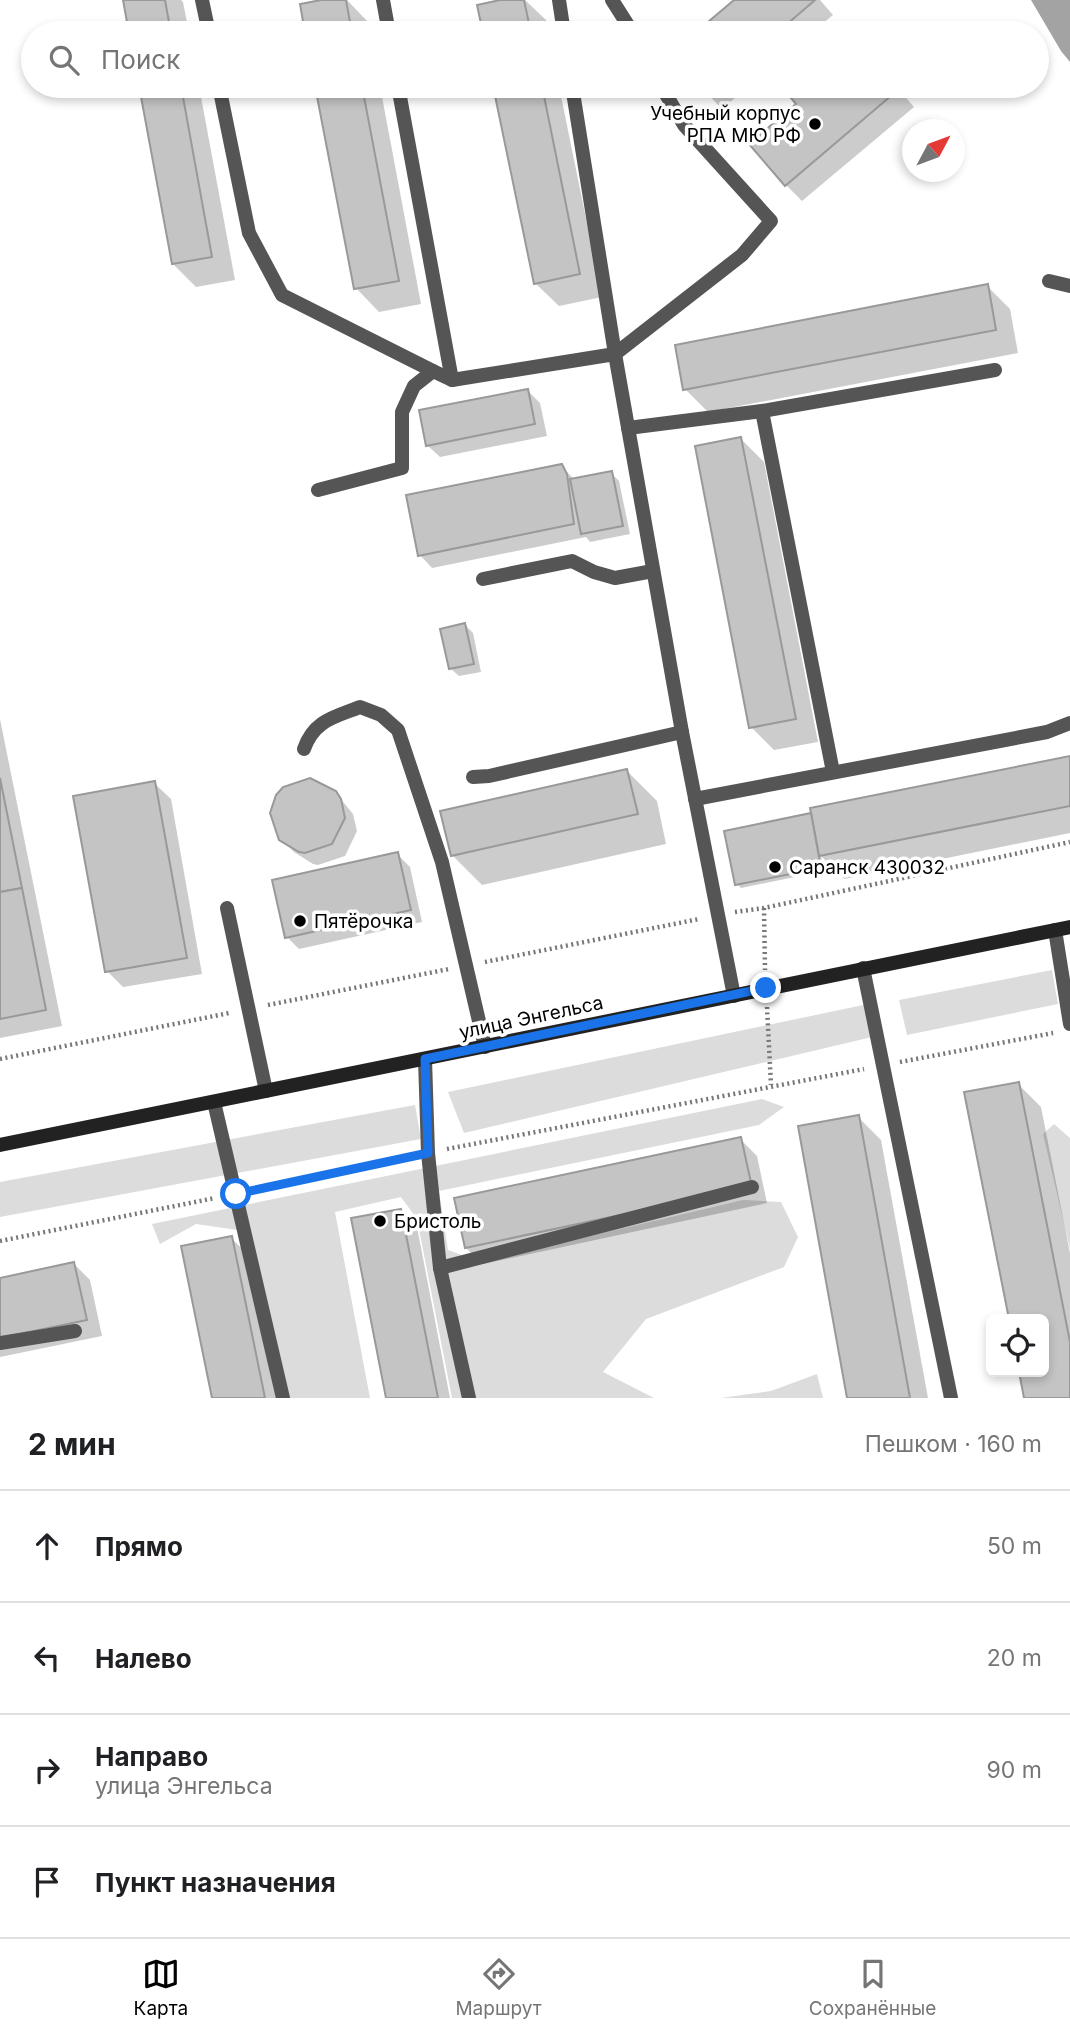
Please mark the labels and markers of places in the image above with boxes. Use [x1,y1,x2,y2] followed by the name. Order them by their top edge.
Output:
[650,102,801,147] place label: Учебный корпус РПА МЮ РФ
[807,116,823,132] marker: Учебный корпус РПА МЮ РФ
[789,856,945,879] place label: Саранск 430032
[767,859,783,875] marker: Саранск 430032
[314,910,413,933] place label: Пятёрочка
[292,913,308,929] marker: Пятёрочка
[394,1210,481,1233] place label: Бристоль
[372,1213,388,1229] marker: Бристоль

